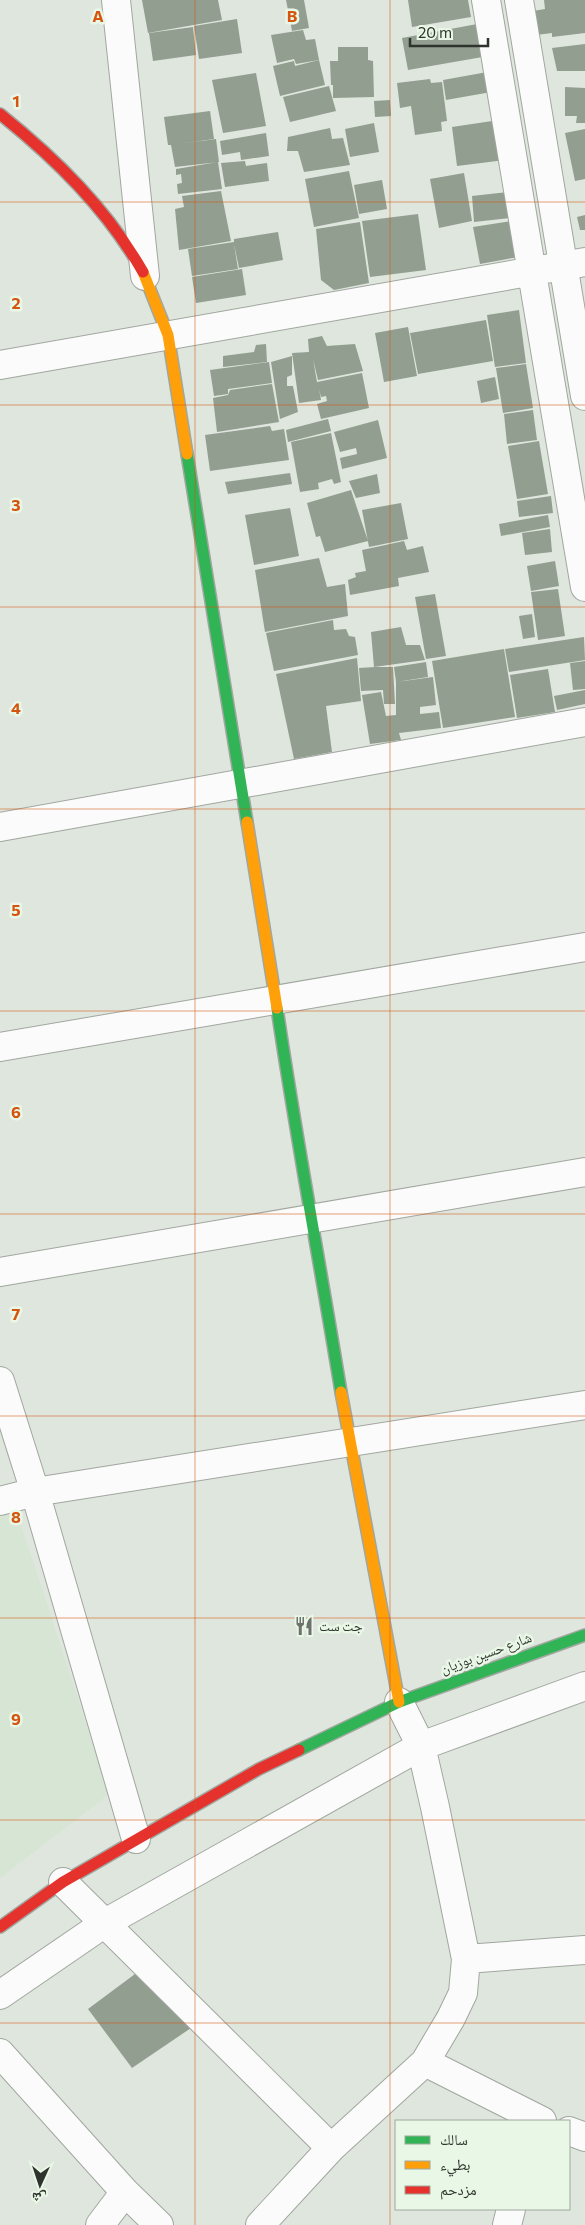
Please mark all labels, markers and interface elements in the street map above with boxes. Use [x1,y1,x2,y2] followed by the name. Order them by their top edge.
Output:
[92,6,104,25] text: A
[287,6,298,25] text: B
[410,15,488,47] scale bar
[418,23,452,41] text: 20 m
[12,91,20,110] text: 1
[11,293,21,312] text: 2
[11,495,21,514] text: 3
[11,698,21,717] text: 4
[11,900,21,919] text: 5
[11,1102,21,1121] text: 6
[12,1304,21,1323] text: 7
[11,1507,21,1526] text: 8
[293,1615,315,1637] restaurant icon: جت ست
[319,1617,363,1634] place label: جت ست
[438,1628,534,1679] street label: شارع حسين بوزيان
[11,1709,21,1728] text: 9
[395,2120,570,2210] legend
[440,2130,468,2148] text: سالك
[440,2155,470,2177] text: بطيء
[15,2160,65,2210] north arrow
[440,2180,477,2200] text: مزدحم
[31,2189,47,2207] text: ش

